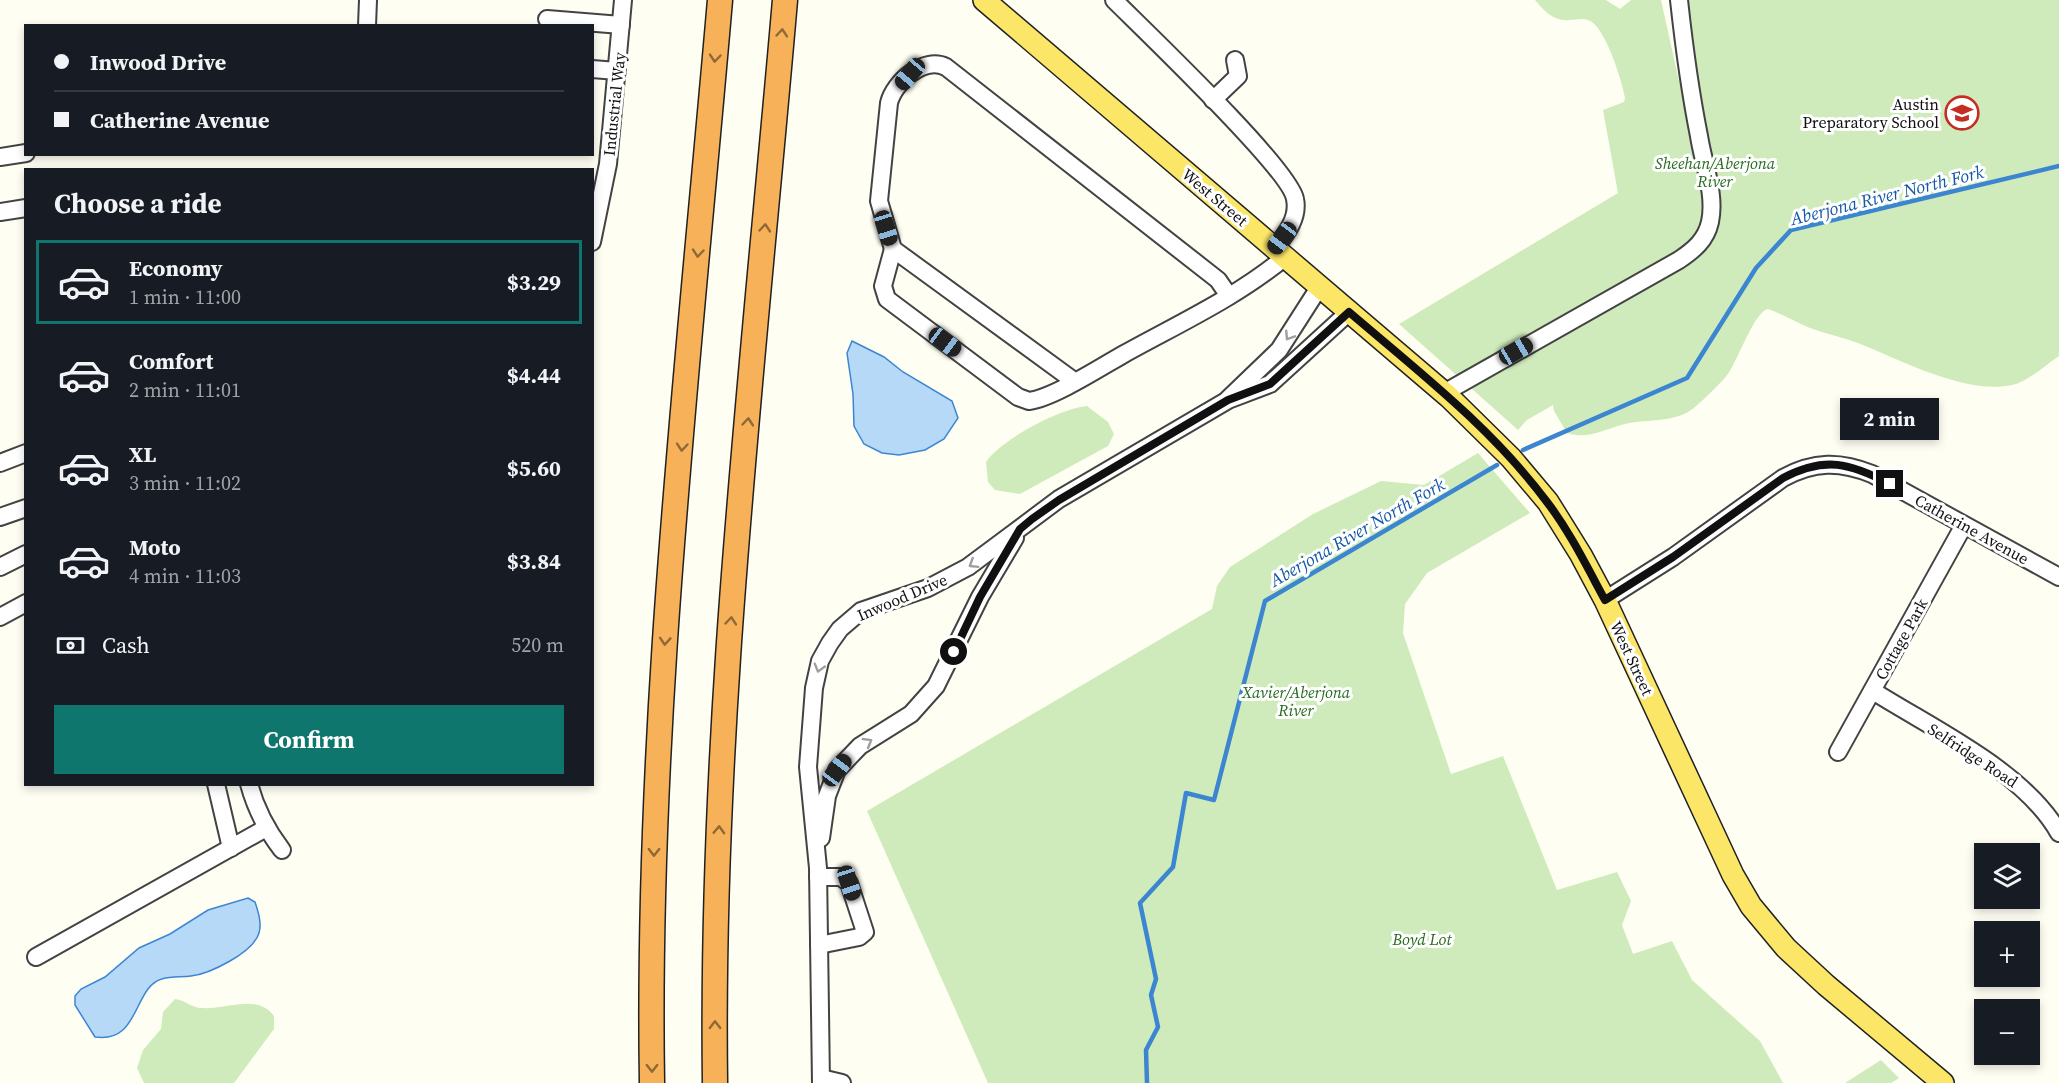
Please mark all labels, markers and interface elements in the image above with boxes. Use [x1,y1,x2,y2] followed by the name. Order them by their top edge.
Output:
[775,29,788,38] one-way arrow
[90,47,226,77] text: Inwood Drive
[598,50,630,157] street label: Industrial Way
[709,54,722,63] one-way arrow
[892,54,928,94] car
[1803,93,1939,133] place label: Austin Preparatory School
[1944,95,1980,131] school or university icon: Austin Preparatory School
[90,105,269,135] text: Catherine Avenue
[1655,152,1776,192] park label: Sheehan/Aberjona River
[1787,159,1987,231] water label: Aberjona River North Fork
[1177,163,1253,232] street label: West Street
[54,185,222,222] text: Choose a ride
[872,208,900,248] car
[1264,218,1300,258] car
[758,223,771,232] one-way arrow
[692,248,705,257] one-way arrow
[129,253,223,283] text: Economy
[57,255,111,309] icon: car
[507,267,561,297] text: $3.29
[129,283,241,311] text: 1 min · 11:00
[925,324,965,360] car
[1285,329,1296,340] one-way arrow
[1496,334,1536,368] car
[129,346,213,376] text: Comfort
[57,348,111,402] icon: car
[507,360,561,390] text: $4.44
[129,376,241,404] text: 2 min · 11:01
[1840,397,1940,439] callout: 2 min
[1864,405,1915,433] text: 2 min
[741,417,754,427] one-way arrow
[129,439,156,469] text: XL
[57,441,111,495] icon: car
[676,442,689,451] one-way arrow
[507,453,561,483] text: $5.60
[129,469,241,497] text: 3 min · 11:02
[1876,470,1903,497] route end
[1264,471,1450,593] water label: Aberjona River North Fork
[1911,489,2033,569] street label: Catherine Avenue
[129,532,181,562] text: Moto
[57,534,111,588] icon: car
[507,546,561,576] text: $3.84
[969,556,979,568] one-way arrow
[129,562,241,590] text: 4 min · 11:03
[854,568,950,626] street label: Inwood Drive
[1870,594,1933,684] street label: Cottage Park
[724,616,737,625] one-way arrow
[1605,617,1659,699] street label: West Street
[54,629,87,662] icon: cash
[102,630,150,660] text: Cash
[511,631,564,659] text: 520 m
[659,637,672,646] one-way arrow
[940,638,967,665] route start
[813,663,826,673] one-way arrow
[1241,681,1351,721] park label: Xavier/Aberjona River
[54,705,564,774] button: Confirm
[1924,718,2022,792] street label: Selfridge Road
[862,738,872,749] one-way arrow
[819,750,855,790] car
[712,825,725,834] one-way arrow
[1974,843,2040,1065] map controls
[1974,843,2040,909] button: layers
[648,847,661,856] one-way arrow
[835,863,863,903] car
[1974,921,2040,987] button: +
[1391,928,1452,950] park label: Boyd Lot
[1974,999,2040,1065] button: −
[709,1020,721,1029] one-way arrow
[646,1063,658,1072] one-way arrow

